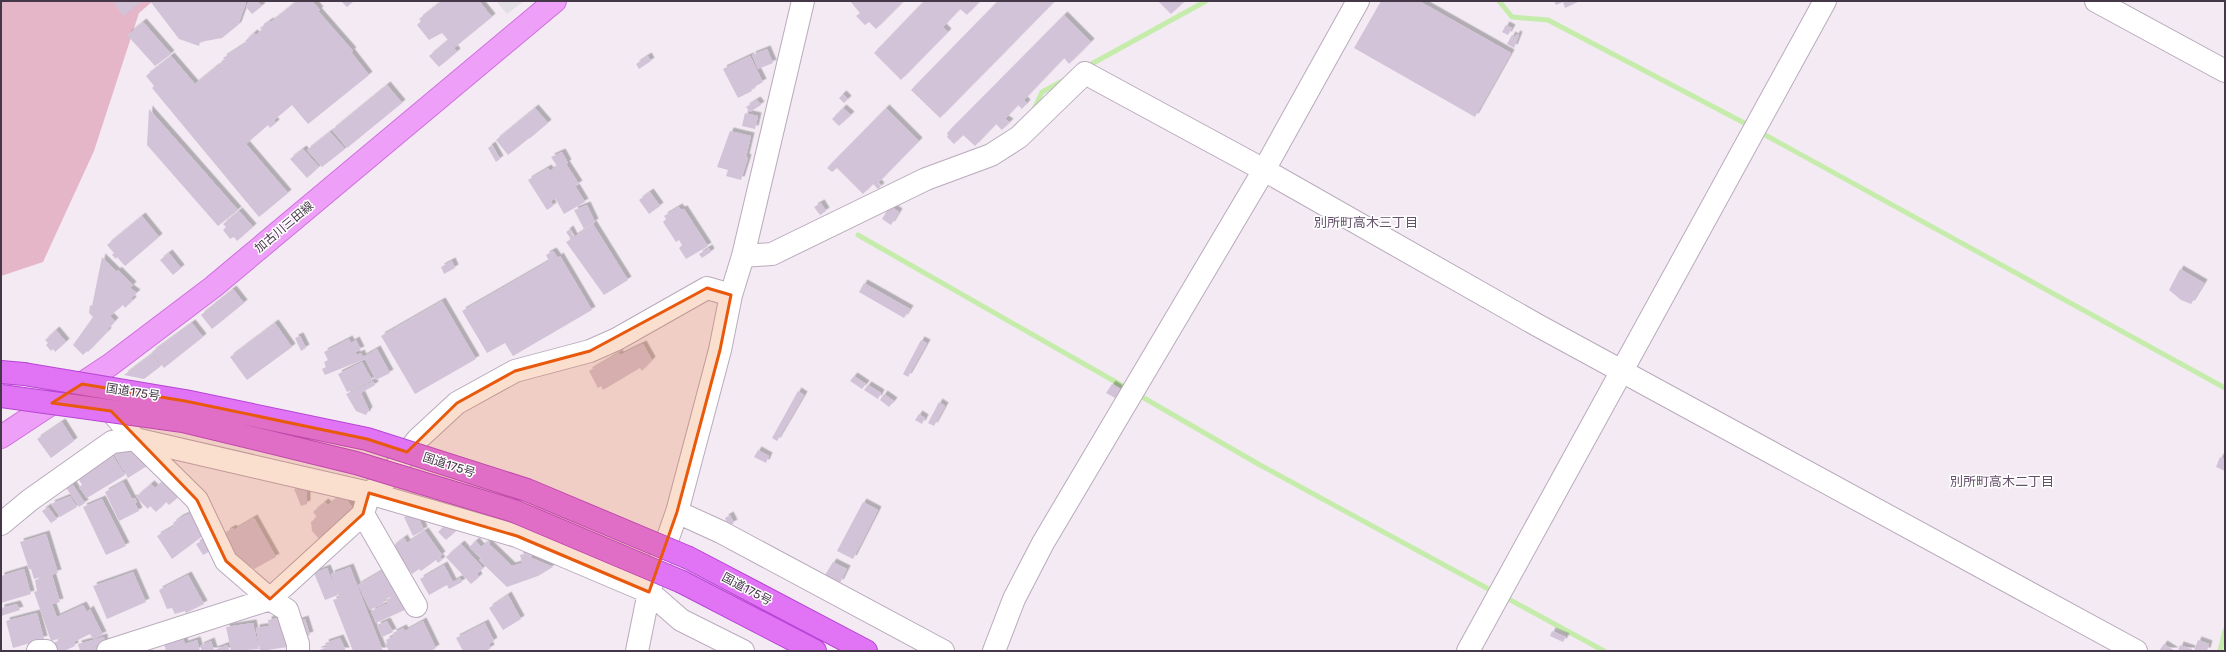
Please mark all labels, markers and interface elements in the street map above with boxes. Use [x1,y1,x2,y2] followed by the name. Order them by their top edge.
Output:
[252,198,316,256] street label: 加古川三田線
[1314,215,1418,230] district label: 別所町高木三丁目
[105,381,161,403] street label: 国道175号
[421,450,477,480] street label: 国道175号
[1950,474,2054,489] district label: 別所町高木二丁目
[720,570,774,608] street label: 国道175号

